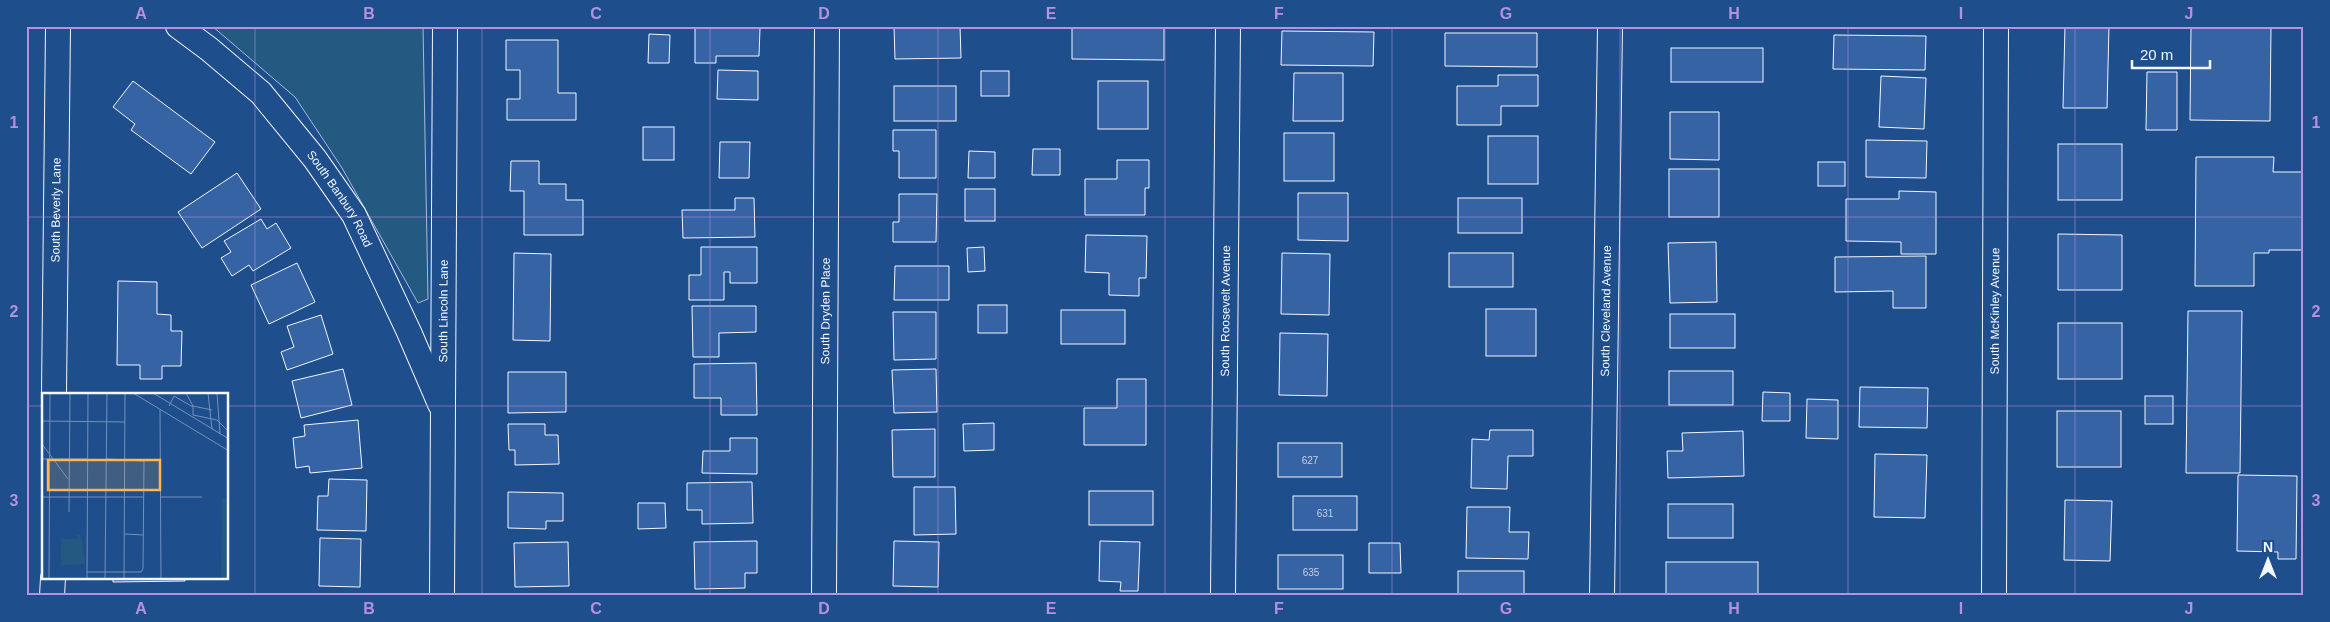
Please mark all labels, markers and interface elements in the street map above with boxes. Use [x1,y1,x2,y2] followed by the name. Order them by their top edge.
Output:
[135,5,147,22] text: A
[363,5,375,22] text: B
[590,5,602,22] text: C
[818,5,830,22] text: D
[1046,5,1057,22] text: E
[1274,5,1284,22] text: F
[1500,5,1512,22] text: G
[1728,5,1740,22] text: H
[1959,5,1963,22] text: I
[2185,5,2193,22] text: J
[2132,38,2210,70] scale bar
[2140,46,2173,63] text: 20 m
[10,114,19,131] text: 1
[2312,114,2321,131] text: 1
[304,148,375,249] street label: South Banbury Road
[48,157,64,263] street label: South Beverly Lane
[1218,245,1233,377] street label: South Roosevelt Avenue
[1598,245,1614,377] street label: South Cleveland Avenue
[1988,247,2002,374] street label: South McKinley Avenue
[818,257,833,364] street label: South Dryden Place
[436,259,451,363] street label: South Lincoln Lane
[10,303,19,320] text: 2
[2312,303,2321,320] text: 2
[42,393,229,580] inset map
[1302,455,1319,466] house number: 627
[10,492,19,509] text: 3
[2312,492,2321,509] text: 3
[1317,508,1334,519] house number: 631
[2242,534,2292,584] north arrow
[2263,539,2273,555] text: N
[1303,567,1320,578] house number: 635
[135,600,147,617] text: A
[363,600,375,617] text: B
[590,600,602,617] text: C
[818,600,830,617] text: D
[1046,600,1057,617] text: E
[1274,600,1284,617] text: F
[1500,600,1512,617] text: G
[1728,600,1740,617] text: H
[1959,600,1963,617] text: I
[2185,600,2193,617] text: J

